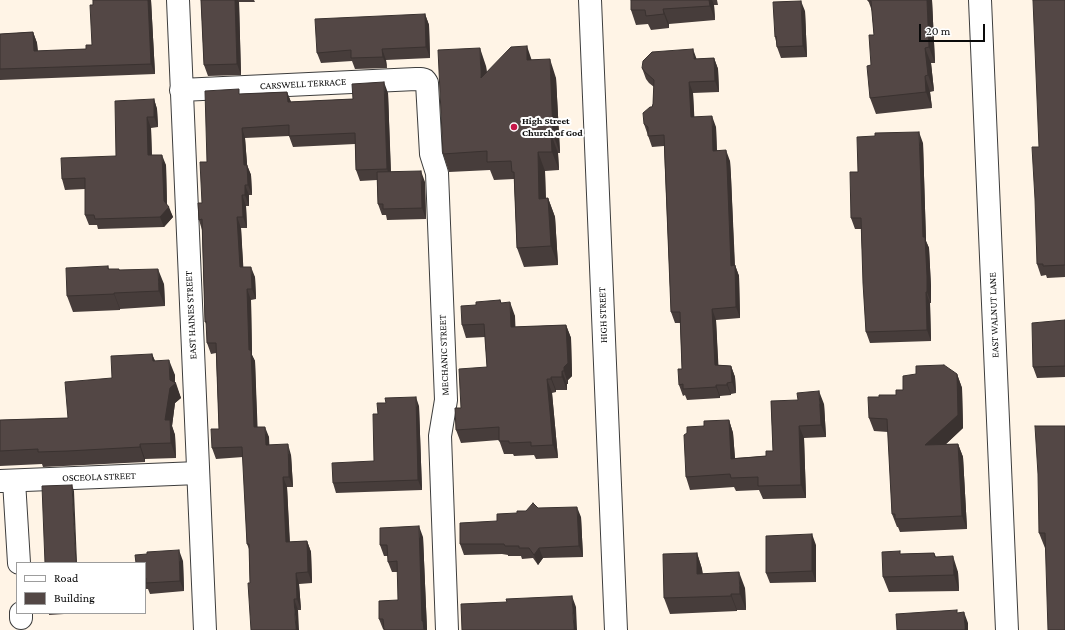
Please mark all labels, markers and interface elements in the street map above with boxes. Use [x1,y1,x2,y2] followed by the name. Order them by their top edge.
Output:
[921,16,987,42] scale bar
[926,24,950,38] text: 20 m
[259,76,347,92] street label: CARSWELL TERRACE
[522,115,583,138] place label: High Street Church of God
[509,122,519,132] marker: High Street Church of God
[183,270,199,360] street label: EAST HAINES STREET
[987,272,1001,358] street label: EAST WALNUT LANE
[596,287,610,343] street label: HIGH STREET
[437,314,451,396] street label: MECHANIC STREET
[62,470,136,484] street label: OSCEOLA STREET
[16,562,146,614] legend
[54,571,78,585] text: Road
[54,591,95,605] text: Building

